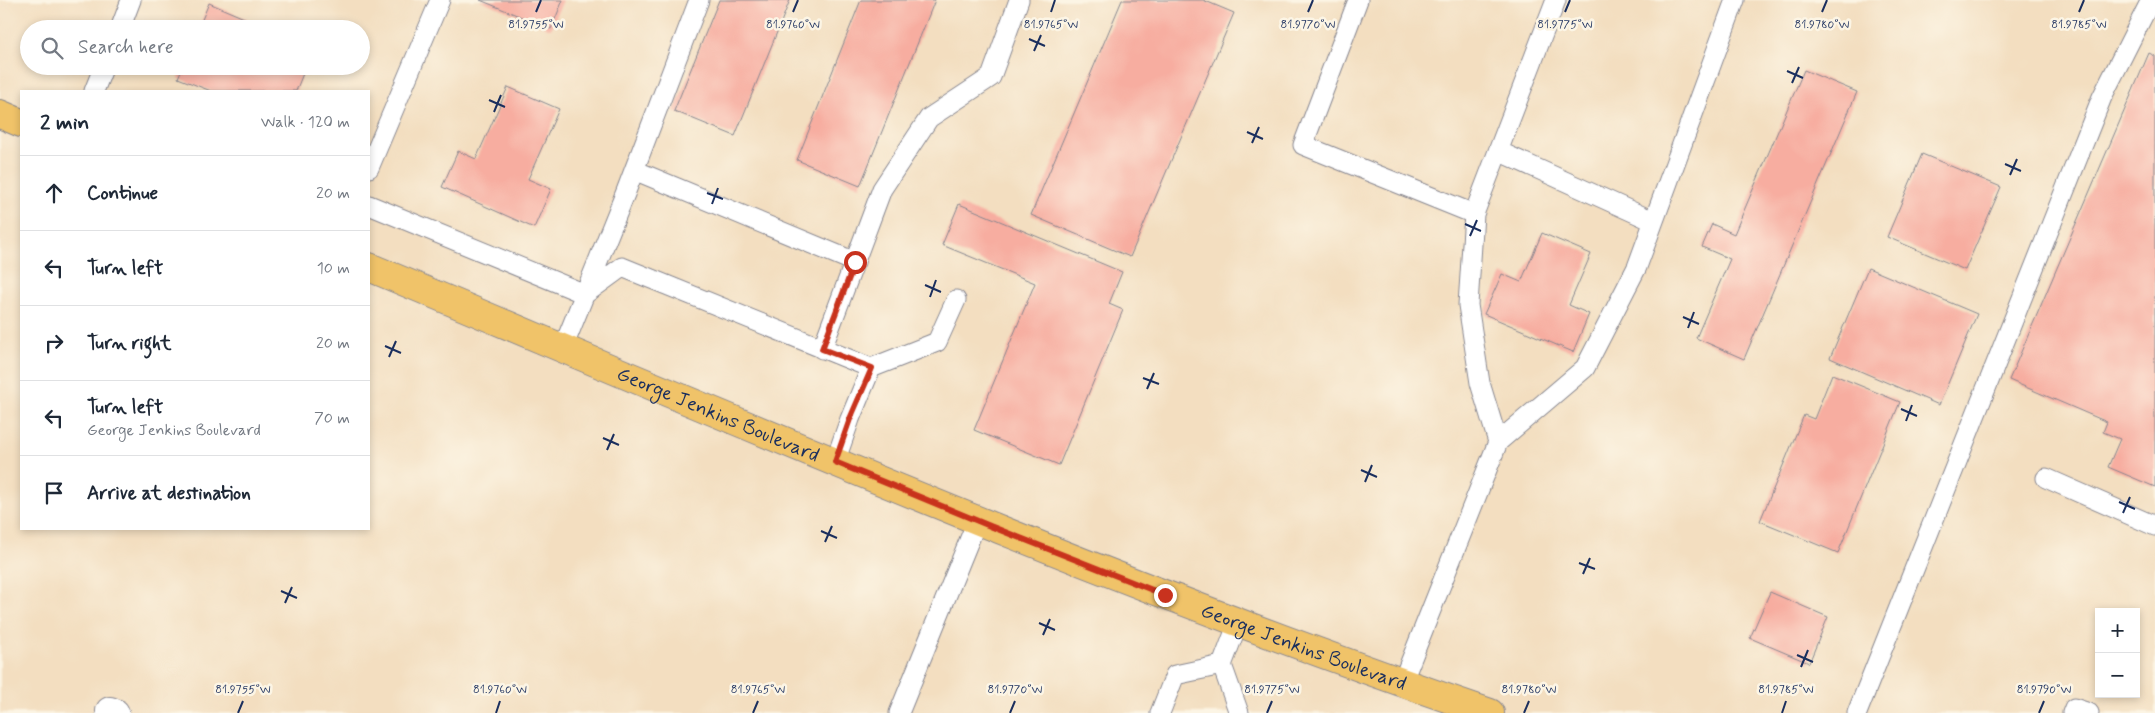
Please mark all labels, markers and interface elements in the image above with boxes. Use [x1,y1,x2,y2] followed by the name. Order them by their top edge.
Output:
[508,17,564,33] text: 81.9755°W
[766,17,820,33] text: 81.9760°W
[1024,17,1078,33] text: 81.9765°W
[1280,17,1336,33] text: 81.9770°W
[1537,17,1593,33] text: 81.9775°W
[1795,17,1850,33] text: 81.9780°W
[2051,17,2107,33] text: 81.9785°W
[20,20,370,75] search box
[38,34,66,62] icon: search
[78,35,174,60] text: Search here
[40,109,89,137] text: 2 min
[261,112,350,133] text: Walk · 120 m
[40,179,68,207] icon: ahead
[87,181,158,206] text: Continue
[316,183,350,204] text: 20 m
[844,251,867,274] route start
[40,254,68,282] icon: left
[87,256,163,281] text: Turn left
[317,258,350,279] text: 10 m
[40,329,68,357] icon: right
[87,331,171,356] text: Turn right
[316,333,350,354] text: 20 m
[612,361,823,469] street label: George Jenkins Boulevard
[87,395,163,420] text: Turn left
[40,404,68,432] icon: left
[314,408,350,429] text: 70 m
[87,420,261,441] text: George Jenkins Boulevard
[40,479,68,507] icon: arrive
[87,481,251,506] text: Arrive at destination
[1154,584,1177,607] route end
[1197,597,1410,698] street label: George Jenkins Boulevard
[2095,608,2140,698] map controls
[2095,608,2140,653] button: +
[2095,653,2140,698] button: −
[215,682,271,698] text: 81.9755°W
[473,682,527,698] text: 81.9760°W
[731,682,785,698] text: 81.9765°W
[987,682,1043,698] text: 81.9770°W
[1244,682,1300,698] text: 81.9775°W
[1502,682,1557,698] text: 81.9780°W
[1758,682,1814,698] text: 81.9785°W
[2017,682,2071,698] text: 81.9790°W

